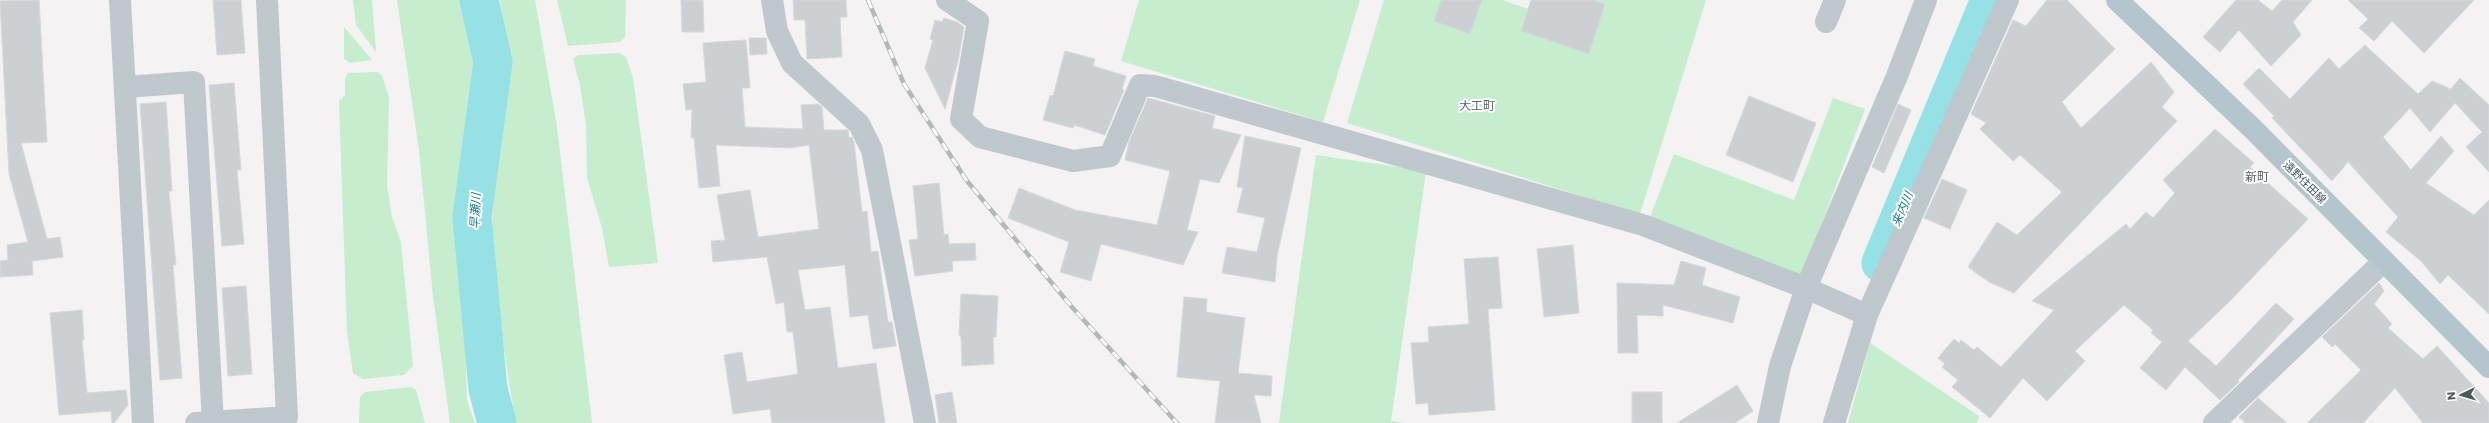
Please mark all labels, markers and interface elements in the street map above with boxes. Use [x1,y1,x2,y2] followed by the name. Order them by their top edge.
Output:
[1459,97,1495,114] district label: 大工町
[2280,157,2330,207] street label: 遠野住田線
[2245,168,2269,185] district label: 新町
[1887,187,1918,229] water label: 来内川
[466,191,485,229] water label: 早瀬川
[2441,375,2481,415] north arrow
[2443,391,2459,401] text: N

